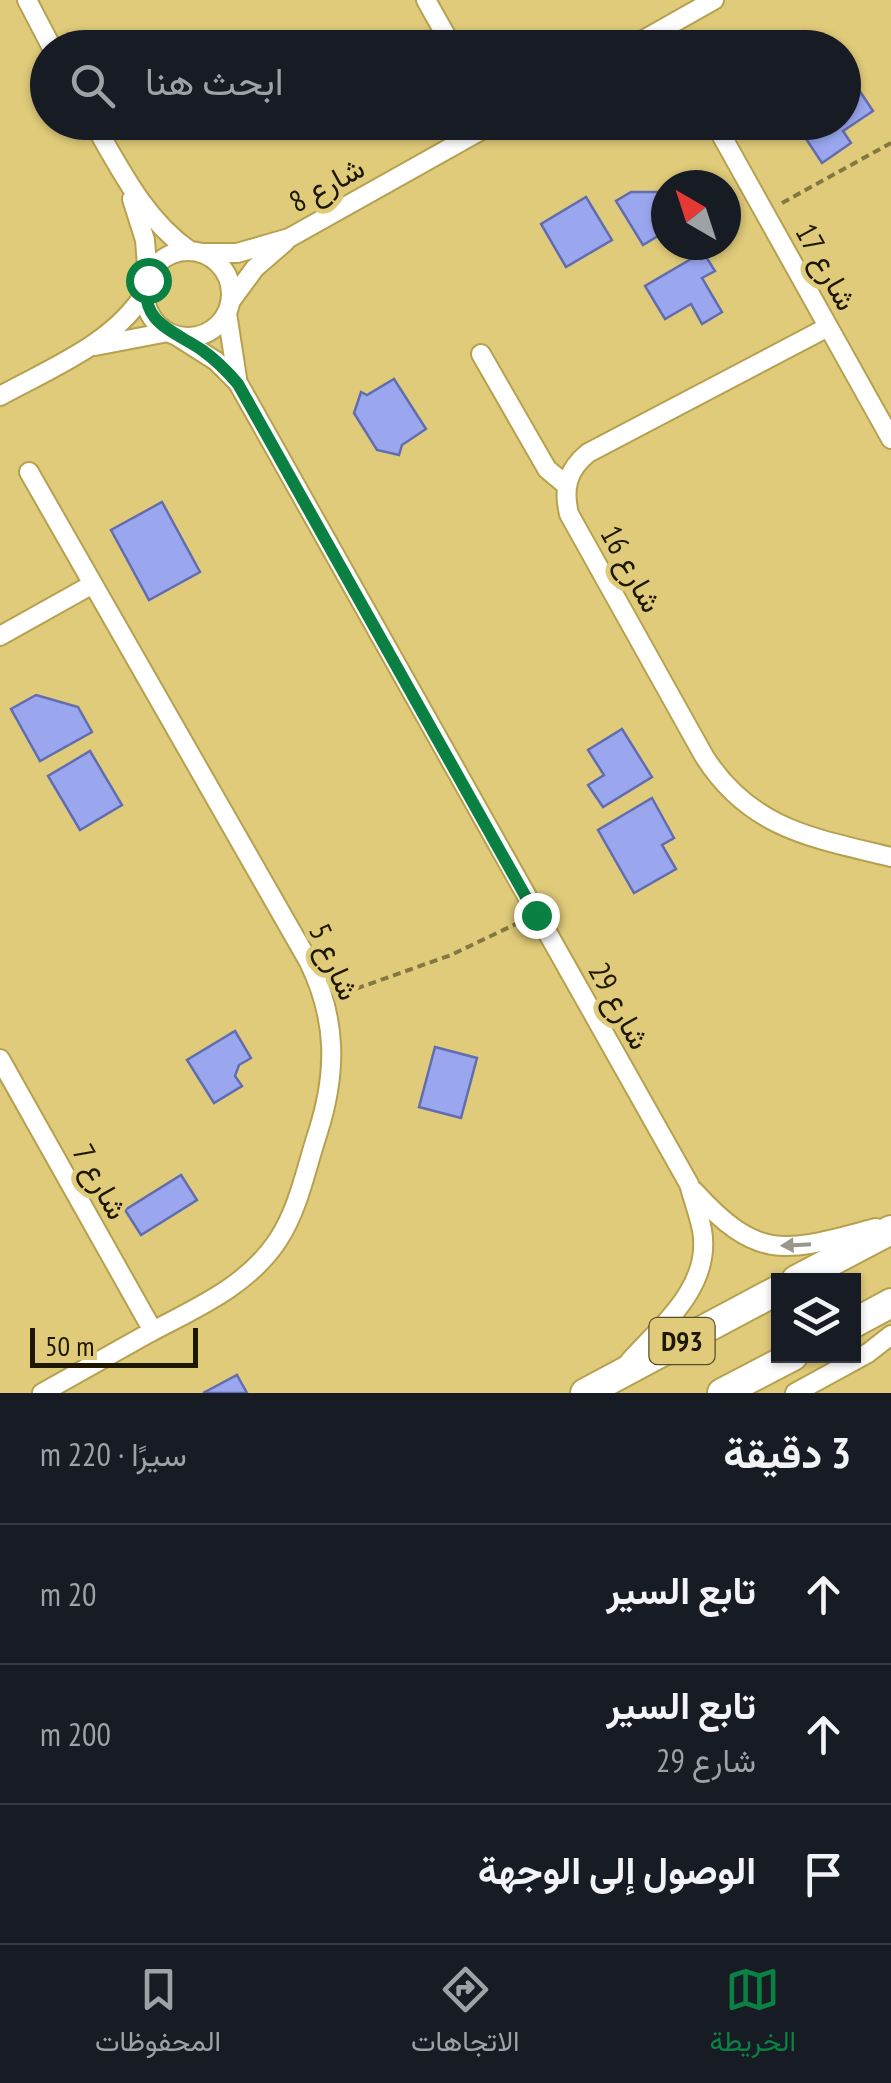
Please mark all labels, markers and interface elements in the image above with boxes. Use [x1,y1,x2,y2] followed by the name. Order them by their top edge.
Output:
[30,30,861,140] search box
[145,56,283,105] text: ابحث هنا
[65,58,120,113] icon: search
[282,147,372,222] street label: شارع 8
[651,170,741,260] north arrow
[786,216,867,318] street label: شارع 17
[126,258,172,304] route start
[591,518,672,620] street label: شارع 16
[514,893,560,939] route end
[299,917,369,1007] street label: شارع 5
[579,955,660,1057] street label: شارع 29
[63,1137,138,1227] street label: شارع 7
[780,1237,811,1253] one-way arrow
[771,1273,861,1363] map controls
[771,1273,861,1363] button: layers
[650,1318,714,1364] road number: D93
[30,1323,198,1368] scale bar
[45,1327,94,1364] text: 50 m
[723,1425,851,1480] text: 3 دقيقة
[40,1433,187,1475] text: سيرًا · 220 m
[607,1565,756,1614] text: تابع السير
[796,1567,851,1622] icon: ahead
[40,1573,96,1615] text: 20 m
[607,1680,756,1729] text: تابع السير
[796,1707,851,1762] icon: ahead
[40,1713,111,1755] text: 200 m
[656,1739,756,1781] text: شارع 29
[478,1845,756,1894] text: الوصول إلى الوجهة
[796,1847,851,1902] icon: arrive
[95,1962,221,2066] tab: المحفوظات
[411,1962,520,2066] tab: الاتجاهات
[709,1962,796,2066] tab: الخريطة

